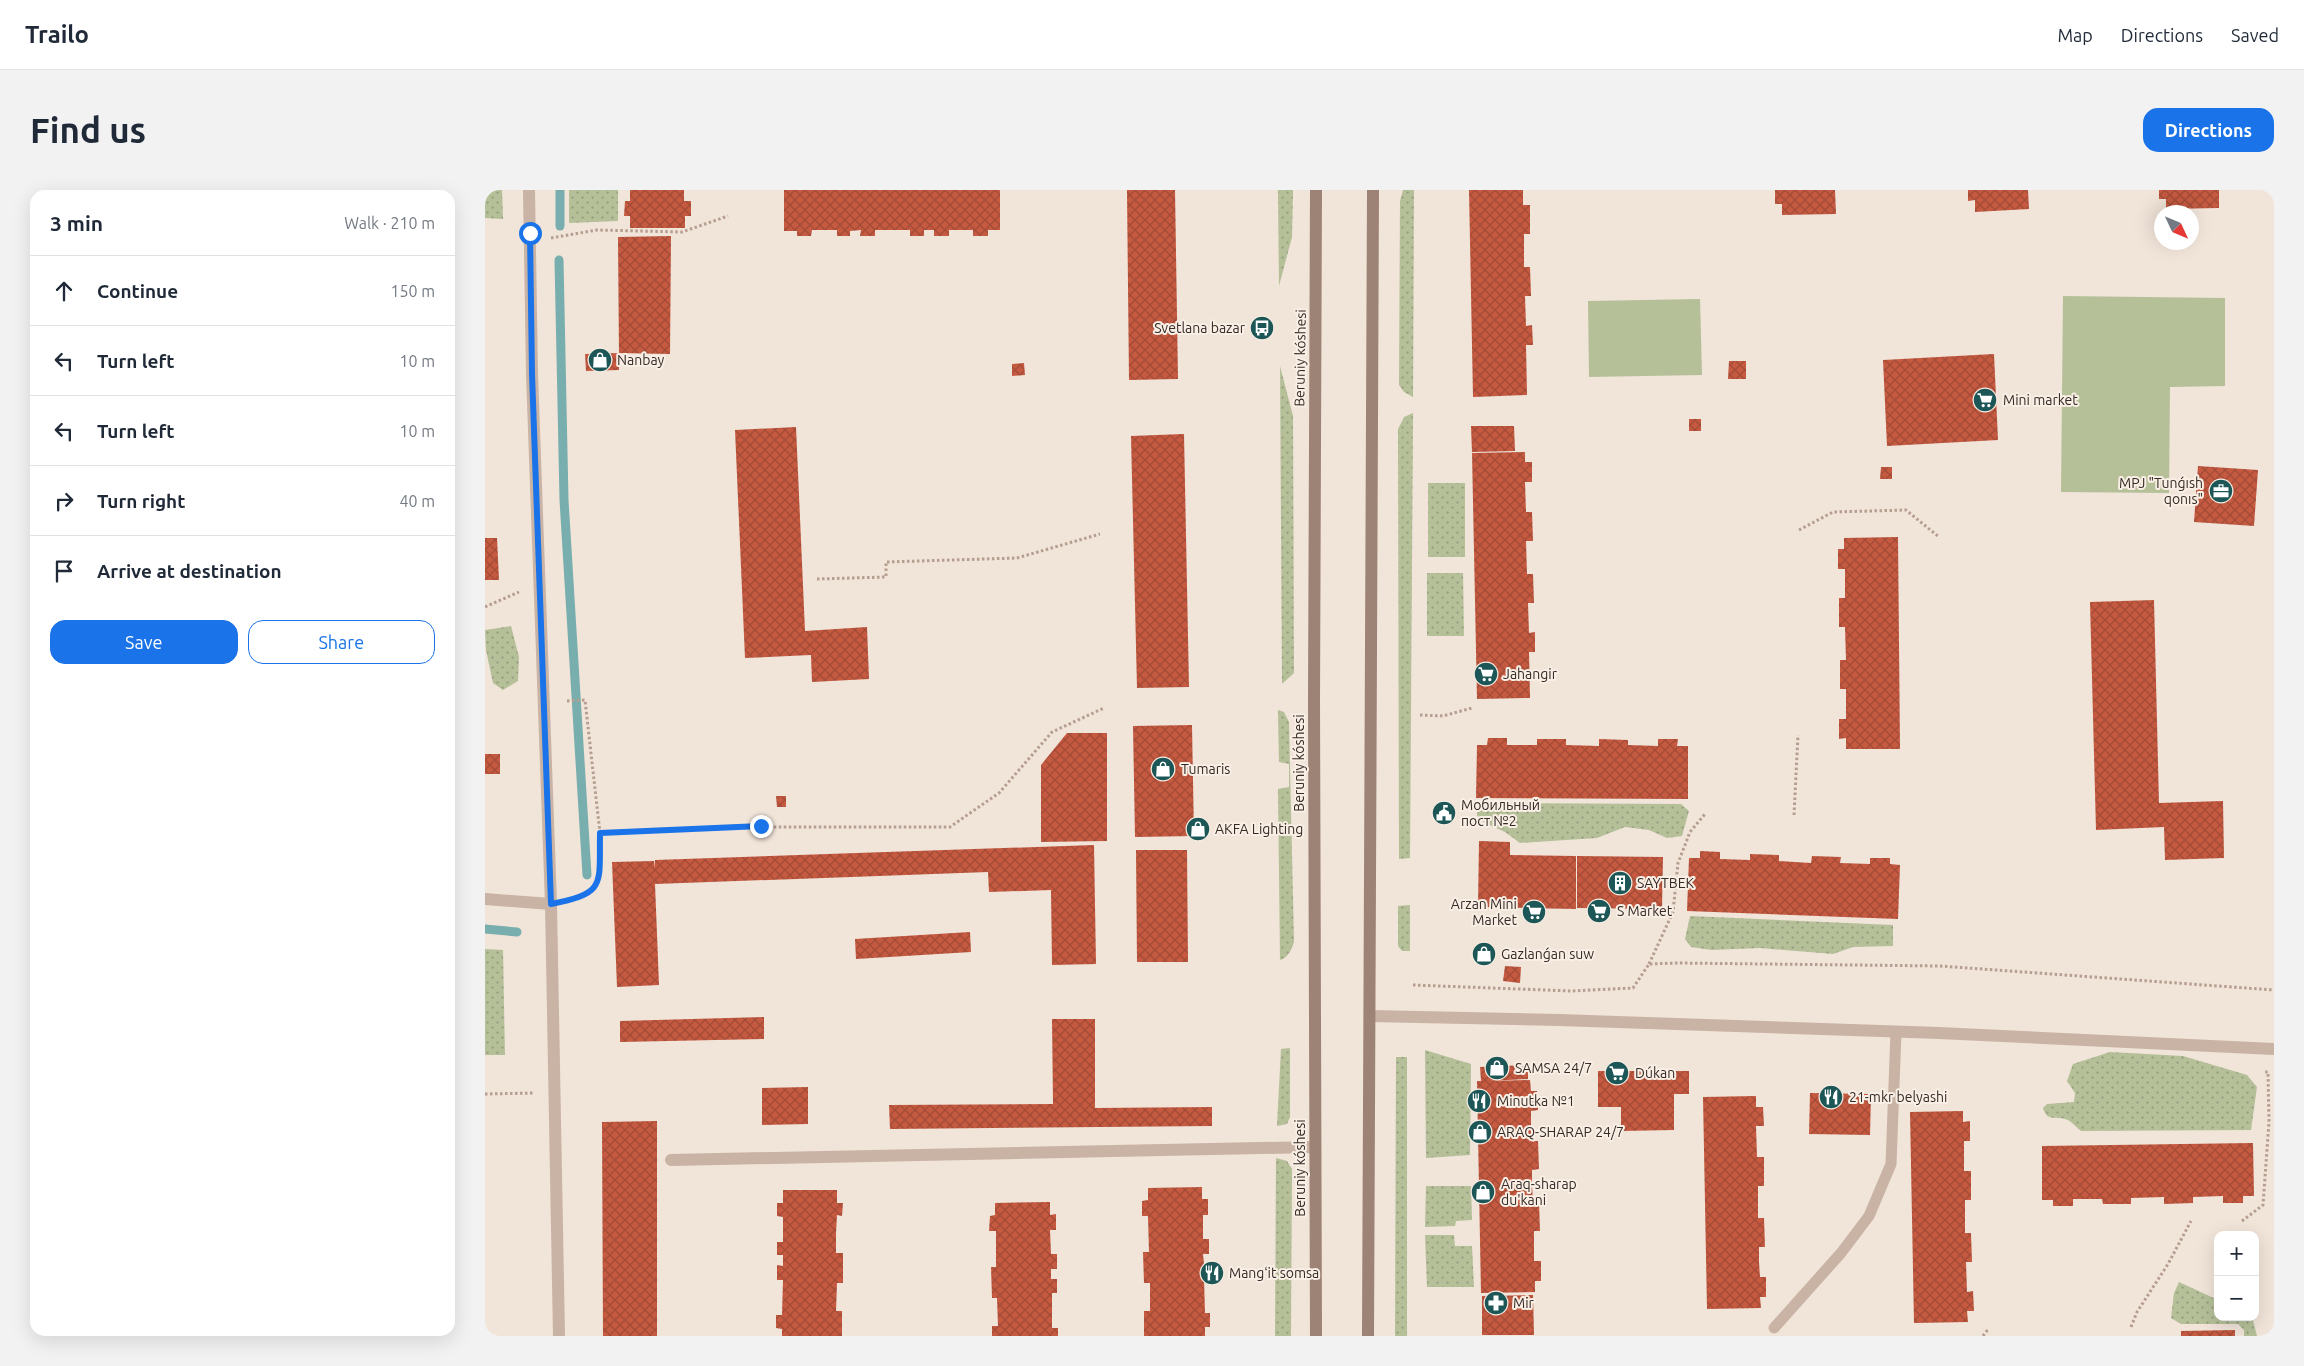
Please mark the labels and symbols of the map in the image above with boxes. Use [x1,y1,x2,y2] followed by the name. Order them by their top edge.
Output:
[2154,205,2199,250] north arrow
[519,222,542,245] route start
[1291,309,1309,407] street label: Beruniy kóshesi
[1249,315,1275,341] bus stop icon: Svetlana bazar
[1154,320,1246,336] place label: Svetlana bazar
[587,347,613,373] shop icon: Nanbay
[617,352,665,368] place label: Nanbay
[1972,387,1998,413] supermarket icon: Mini market
[2003,392,2078,408] place label: Mini market
[2119,475,2203,507] place label: MPJ "Tunǵısh qonıs"
[2208,478,2234,504] office icon: MPJ "Tunǵısh qonıs"
[1473,661,1499,687] supermarket icon: Jahangir
[1503,666,1558,682] place label: Jahangir
[1291,714,1307,812] street label: Beruniy kóshesi
[1150,756,1176,782] shop icon: Tumaris
[1181,761,1230,777] place label: Tumaris
[1461,797,1540,829] place label: Мобильный пост №2
[1431,800,1457,826] public building icon: Мобильный пост №2
[750,815,773,838] route end
[1185,816,1211,842] shop icon: AKFA Lighting
[1215,821,1303,837] place label: AKFA Lighting
[1607,870,1633,896] building icon: SAYTBEK
[1637,875,1694,891] place label: SAYTBEK
[1451,896,1517,928] place label: Arzan Mini Market
[1586,898,1612,924] supermarket icon: S Market
[1521,899,1547,925] supermarket icon: Arzan Mini Market
[1617,903,1673,919] place label: S Market
[1471,941,1497,967] shop icon: Gazlanǵan suw
[1501,946,1594,962] place label: Gazlanǵan suw
[1484,1055,1510,1081] shop icon: SAMSA 24/7
[1515,1060,1592,1076] place label: SAMSA 24/7
[1604,1060,1630,1086] supermarket icon: Dúkan
[1635,1065,1675,1081] place label: Dúkan
[1818,1084,1844,1110] restaurant icon: 21-mkr belyashi
[1466,1088,1492,1114] restaurant icon: Minutka №1
[1849,1089,1947,1105] place label: 21-mkr belyashi
[1497,1093,1575,1109] place label: Minutka №1
[1292,1119,1308,1217] street label: Beruniy kóshesi
[1467,1119,1493,1145] shop icon: ARAQ-SHARAP 24/7
[1497,1124,1624,1140] place label: ARAQ-SHARAP 24/7
[1501,1176,1577,1208] place label: Araq-sharap du'kani
[1470,1179,1496,1205] shop icon: Araq-sharap du'kani
[1199,1260,1225,1286] restaurant icon: Mangʻit somsa
[1229,1265,1319,1281] place label: Mangʻit somsa
[1483,1290,1509,1316] pharmacy icon: Mir
[1513,1295,1535,1311] place label: Mir

